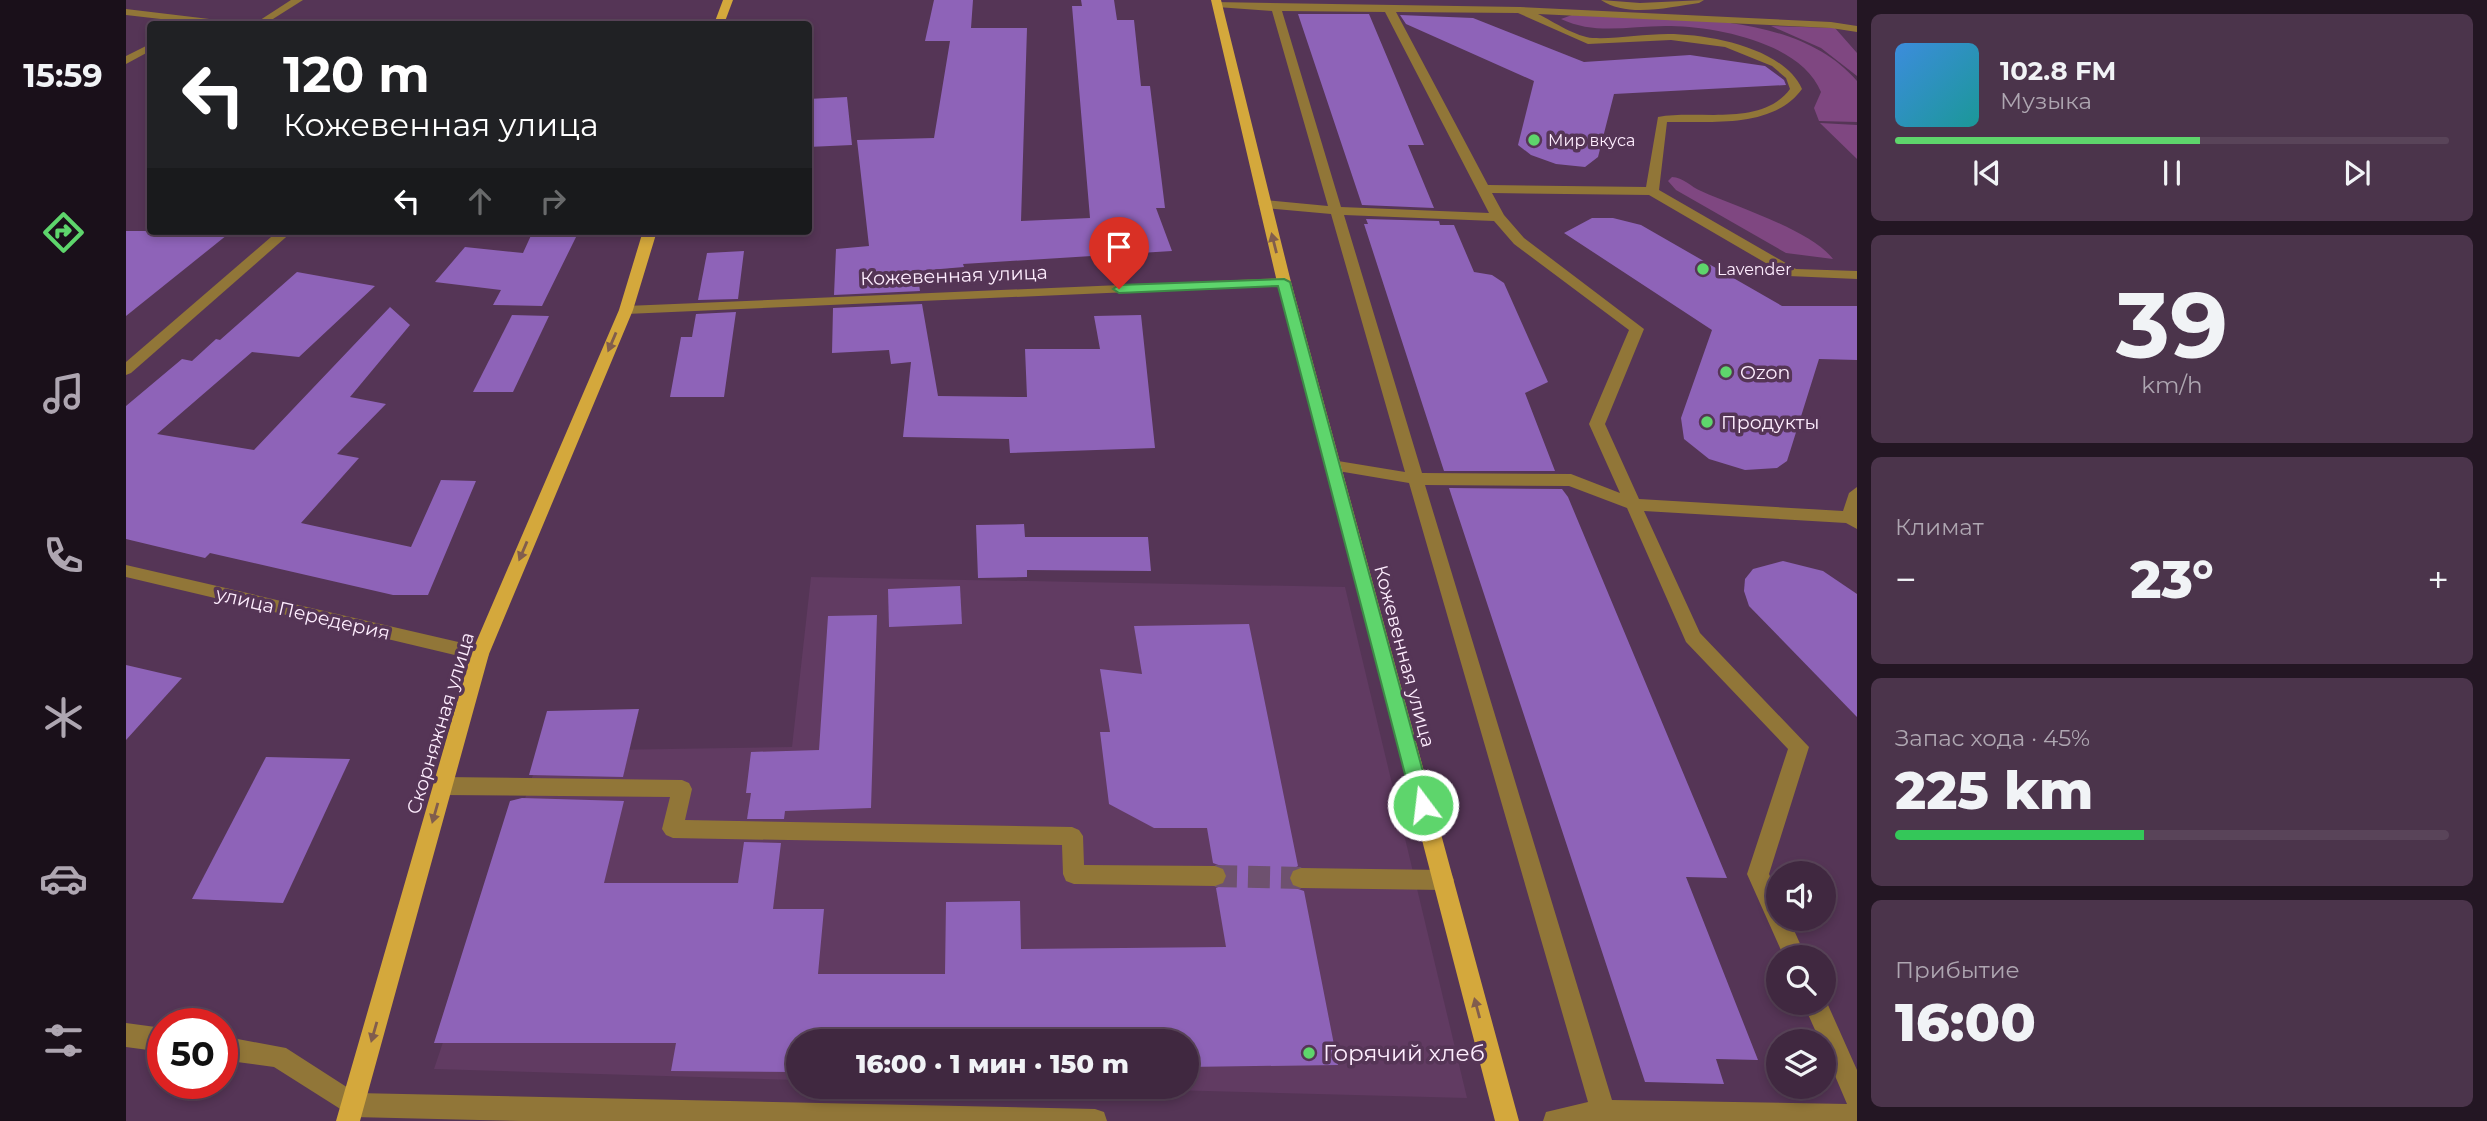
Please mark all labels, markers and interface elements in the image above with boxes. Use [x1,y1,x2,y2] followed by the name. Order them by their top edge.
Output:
[283,45,430,104] text: 120 m
[168,49,259,140] icon: left
[2000,55,2116,87] text: 102.8 FM
[23,56,103,95] text: 15:59
[2000,87,2092,115] text: Музыка
[283,105,599,144] text: Кожевенная улица
[1548,131,1635,150] place label: Мир вкуса
[1526,132,1542,148] marker: Мир вкуса
[1968,154,2006,192] icon: previous
[2153,154,2191,192] icon: pause
[2338,154,2376,192] icon: next
[388,182,426,220] icon: left
[461,182,499,220] icon: ahead
[534,182,572,220] icon: right
[39,208,88,257] icon: directions
[1089,217,1149,289] pin
[1100,228,1138,266] icon: arrive
[1268,232,1279,254] one-way arrow
[1717,260,1792,279] place label: Lavender
[860,261,1048,290] street label: Кожевенная улица
[1695,261,1711,277] marker: Lavender
[2116,270,2228,381] text: 39
[606,332,618,352] one-way arrow
[1740,361,1790,384] place label: Ozon
[1718,364,1734,380] marker: Ozon
[39,369,88,418] icon: music
[2141,371,2203,399] text: km/h
[1721,411,1819,434] place label: Продукты
[1699,414,1715,430] marker: Продукты
[1895,513,1984,541] text: Климат
[39,531,88,580] icon: phone
[518,541,529,562] one-way arrow
[2130,548,2214,611] text: 23°
[1895,556,1917,603] text: −
[2427,556,2449,603] text: +
[1369,563,1440,750] street label: Кожевенная улица
[213,582,392,645] street label: улица Передерия
[402,629,479,817] street label: Скорняжная улица
[39,693,88,742] icon: climate
[1895,724,2090,752] text: Запас хода · 45%
[1895,759,2093,822] text: 225 km
[1386,768,1460,842] position arrow
[429,802,440,824] one-way arrow
[39,854,88,903] icon: car
[1766,861,1836,1099] map controls
[1766,861,1836,931] button: sound
[1766,945,1836,1015] button: search
[1895,956,2020,984] text: Прибытие
[1895,991,2036,1054] text: 16:00
[1471,996,1482,1018] one-way arrow
[147,1008,238,1099] speed limit sign: 50
[39,1016,88,1065] icon: filters
[368,1021,379,1043] one-way arrow
[1766,1029,1836,1099] button: layers
[1323,1039,1485,1067] place label: Горячий хлеб
[1301,1045,1317,1061] marker: Горячий хлеб
[856,1048,1129,1080] text: 16:00 · 1 мин · 150 m

